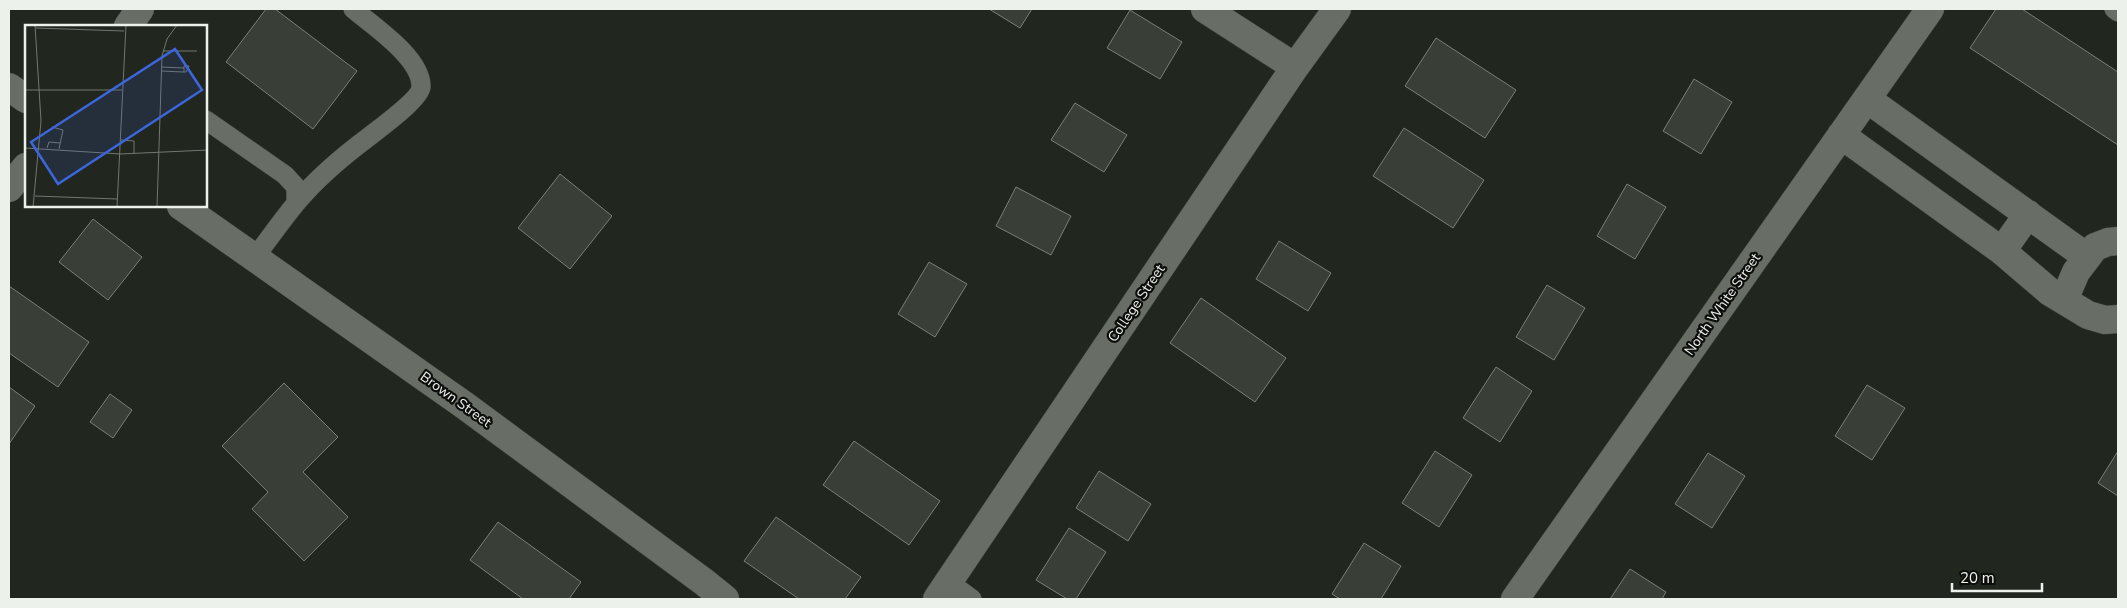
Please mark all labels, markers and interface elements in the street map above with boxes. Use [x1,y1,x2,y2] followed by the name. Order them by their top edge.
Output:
[25,25,208,208] inset map
[1680,249,1765,359] street label: North White Street
[1103,261,1169,346] street label: College Street
[416,367,495,432] street label: Brown Street
[1952,560,2042,592] scale bar
[1960,568,1995,588] text: 20 m

